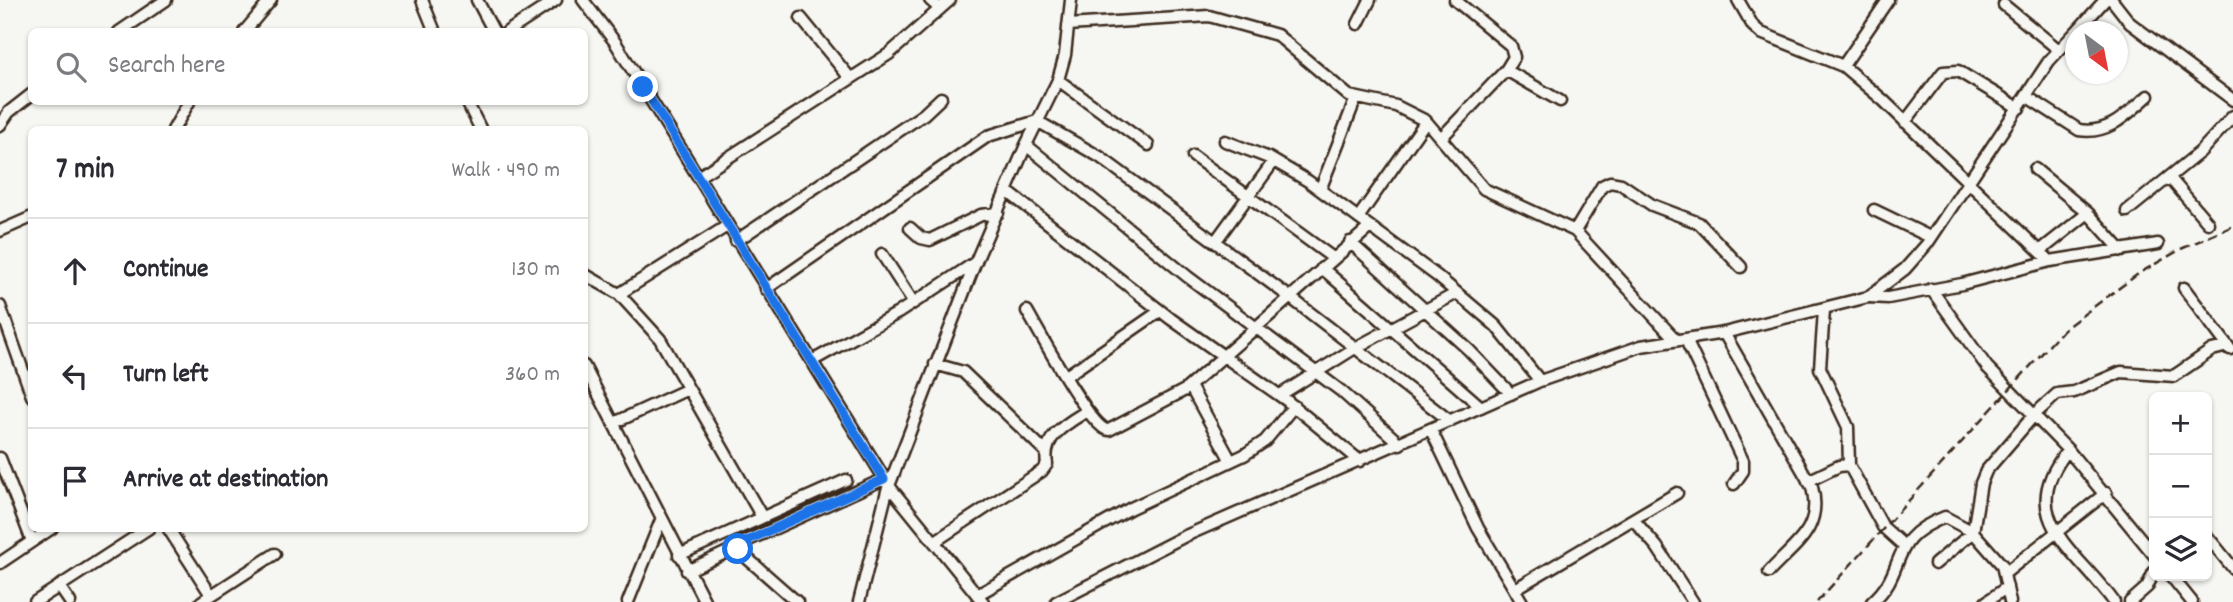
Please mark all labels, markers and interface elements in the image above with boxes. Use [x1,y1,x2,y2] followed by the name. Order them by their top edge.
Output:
[2065,21,2128,84] north arrow
[28,28,588,105] search box
[52,48,90,86] icon: search
[108,48,226,85] text: Search here
[627,71,658,102] route end
[56,150,114,193] text: 7 min
[452,155,560,188] text: Walk · 490 m
[56,252,94,290] icon: ahead
[123,252,208,289] text: Continue
[511,254,560,287] text: 130 m
[56,357,94,395] icon: left
[123,357,209,394] text: Turn left
[505,359,560,392] text: 360 m
[2149,392,2212,581] map controls
[2149,392,2212,455] button: +
[2149,455,2212,518] button: −
[56,462,94,500] icon: arrive
[123,462,328,499] text: Arrive at destination
[2149,518,2212,581] button: layers
[722,533,753,564] route start

